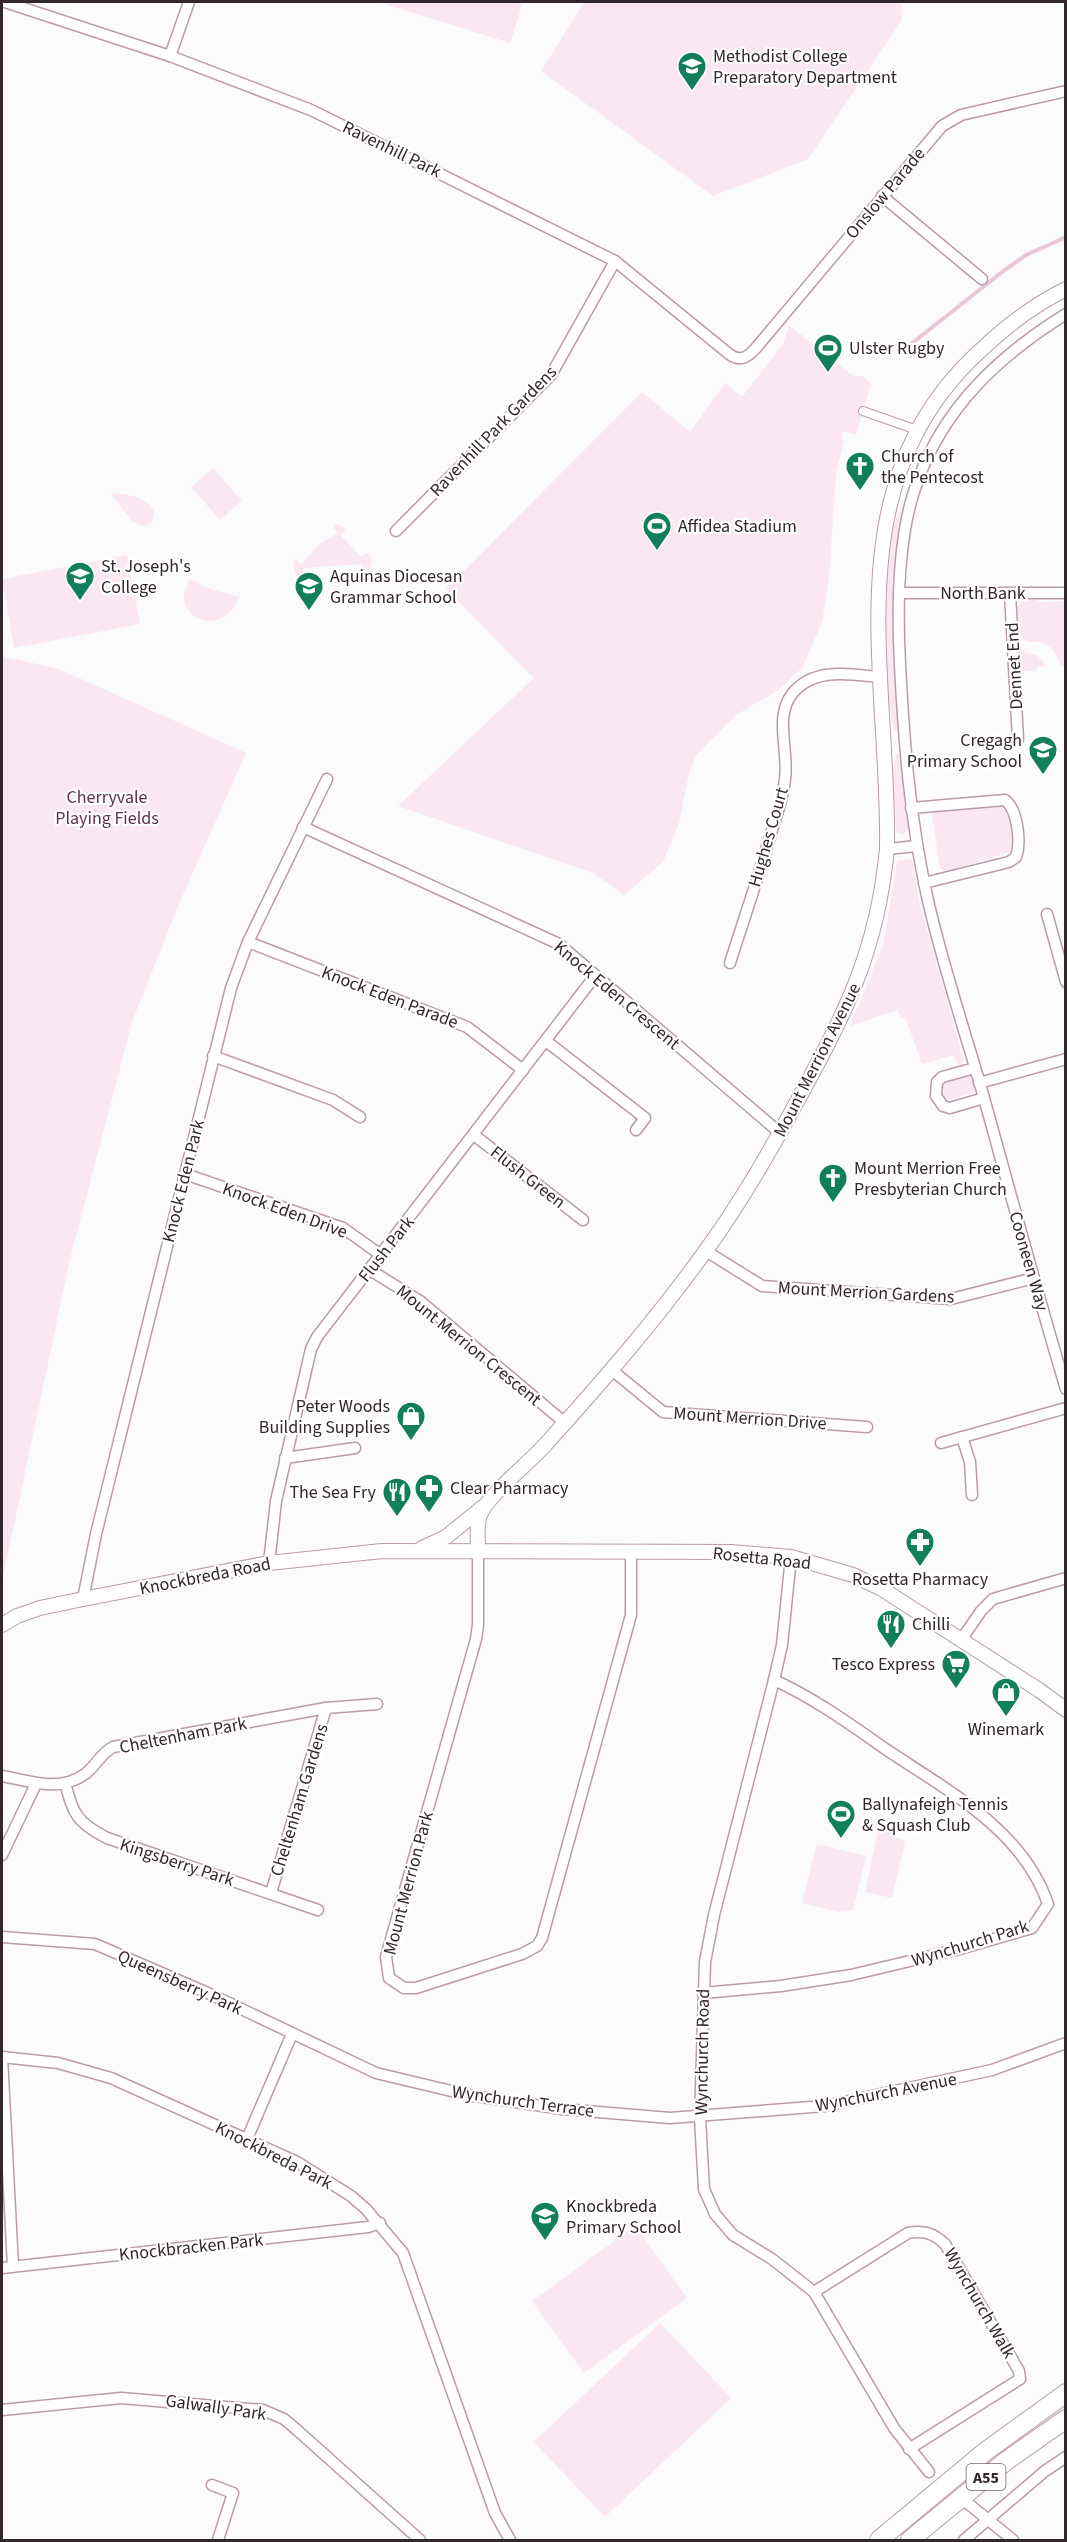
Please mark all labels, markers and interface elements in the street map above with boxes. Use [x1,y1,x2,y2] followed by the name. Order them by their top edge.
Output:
[713,44,897,90] place label: Methodist College Preparatory Department
[676,50,708,92] school or university icon: Methodist College Preparatory Department
[338,115,445,184] street label: Ravenhill Park
[840,142,931,244] street label: Onslow Parade
[812,332,844,374] sports icon: Ulster Rugby
[849,336,945,361] place label: Ulster Rugby
[424,360,562,502] street label: Ravenhill Park Gardens
[881,444,984,490] place label: Church of the Pentecost
[844,450,876,492] church icon: Church of the Pentecost
[641,510,673,552] sports icon: Affidea Stadium
[678,514,797,539] place label: Affidea Stadium
[101,554,191,600] place label: St. Joseph's College
[64,560,96,602] school or university icon: St. Joseph's College
[330,564,463,610] place label: Aquinas Diocesan Grammar School
[293,570,325,612] school or university icon: Aquinas Diocesan Grammar School
[940,581,1026,606] street label: North Bank
[1000,622,1029,710] street label: Dennet End
[907,728,1022,774] place label: Cregagh Primary School
[1027,734,1059,776] school or university icon: Cregagh Primary School
[742,784,795,890] street label: Hughes Court
[55,785,159,831] park label: Cherryvale Playing Fields
[548,935,685,1056] street label: Knock Eden Crescent
[318,960,462,1035] street label: Knock Eden Parade
[768,979,867,1142] street label: Mount Merrion Avenue
[156,1117,211,1245] street label: Knock Eden Park
[485,1140,570,1215] street label: Flush Green
[854,1156,1007,1202] place label: Mount Merrion Free Presbyterian Church
[817,1162,849,1204] church icon: Mount Merrion Free Presbyterian Church
[219,1176,351,1245] street label: Knock Eden Drive
[1002,1209,1055,1314] street label: Cooneen Way
[353,1211,420,1288] street label: Flush Park
[777,1275,955,1310] street label: Mount Merrion Gardens
[391,1279,546,1412] street label: Mount Merrion Crescent
[259,1394,390,1440] place label: Peter Woods Building Supplies
[395,1400,427,1442] shop icon: Peter Woods Building Supplies
[673,1401,827,1436] street label: Mount Merrion Drive
[413,1472,445,1514] pharmacy icon: Clear Pharmacy
[381,1476,413,1518] restaurant icon: The Sea Fry
[450,1476,569,1501] place label: Clear Pharmacy
[289,1480,377,1505] place label: The Sea Fry
[904,1526,936,1568] pharmacy icon: Rosetta Pharmacy
[712,1541,812,1576] street label: Rosetta Road
[137,1551,273,1601] street label: Knockbreda Road
[852,1567,989,1592] place label: Rosetta Pharmacy
[875,1608,907,1650] restaurant icon: Chilli
[912,1612,950,1637] place label: Chilli
[940,1648,972,1690] supermarket icon: Tesco Express
[832,1652,935,1677] place label: Tesco Express
[990,1676,1022,1718] shop icon: Winemark
[117,1711,249,1760] street label: Cheltenham Park
[968,1717,1044,1742] place label: Winemark
[264,1721,335,1879] street label: Cheltenham Gardens
[862,1792,1008,1838] place label: Ballynafeigh Tennis & Squash Club
[825,1798,857,1840] sports icon: Ballynafeigh Tennis & Squash Club
[377,1808,440,1958] street label: Mount Merrion Park
[116,1832,237,1893] street label: Kingsberry Park
[908,1914,1032,1973] street label: Wynchurch Park
[113,1944,246,2021] street label: Queensberry Park
[689,1989,716,2115] street label: Wynchurch Road
[813,2067,959,2118] street label: Wynchurch Avenue
[450,2079,596,2124] street label: Wynchurch Terrace
[211,2115,337,2196] street label: Knockbreda Park
[566,2194,681,2240] place label: Knockbreda Primary School
[529,2200,561,2242] school or university icon: Knockbreda Primary School
[118,2227,264,2267] street label: Knockbracken Park
[938,2243,1022,2363] street label: Wynchurch Walk
[164,2388,268,2427] street label: Galwally Park
[966,2464,1006,2490] road number: A55

